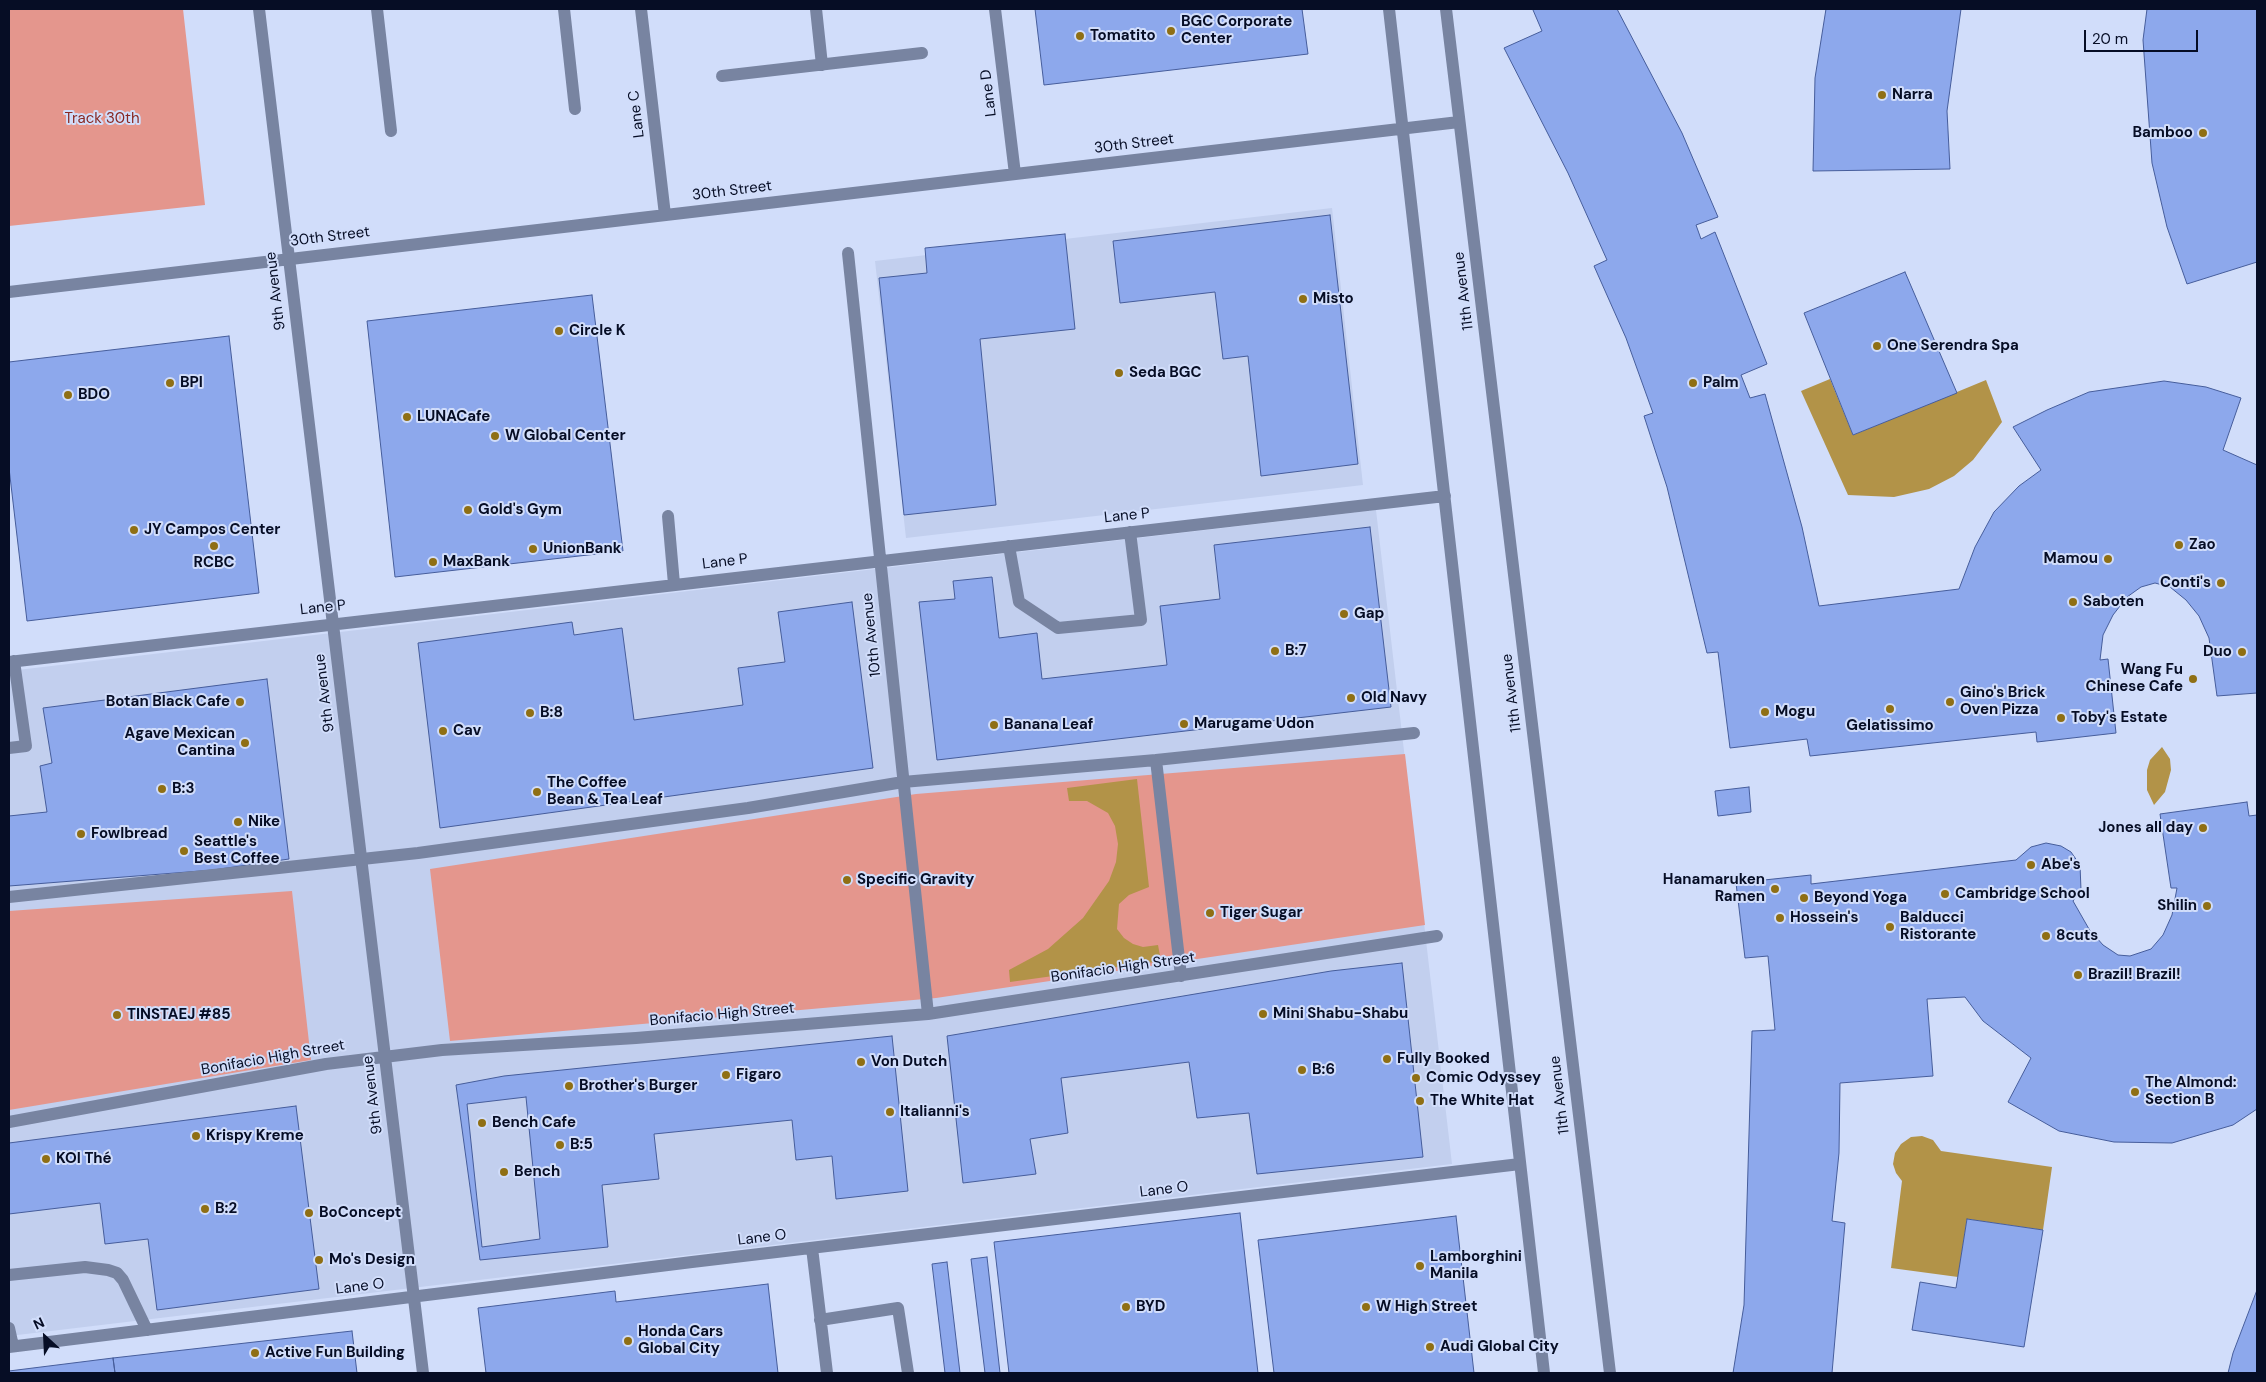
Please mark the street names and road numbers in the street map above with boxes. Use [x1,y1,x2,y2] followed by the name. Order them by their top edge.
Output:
[977,68,1001,118] street label: Lane D
[625,89,649,139] street label: Lane C
[1093,130,1175,158] street label: 30th Street
[691,177,773,205] street label: 30th Street
[289,223,371,251] street label: 30th Street
[262,251,290,331] street label: 9th Avenue
[1450,251,1478,331] street label: 11th Avenue
[1103,505,1151,527] street label: Lane P
[701,550,749,574] street label: Lane P
[859,592,885,678] street label: 10th Avenue
[299,597,347,619] street label: Lane P
[311,653,339,733] street label: 9th Avenue
[1498,653,1526,733] street label: 11th Avenue
[1050,949,1196,987] street label: Bonifacio High Street
[649,1000,795,1030] street label: Bonifacio High Street
[200,1037,346,1079] street label: Bonifacio High Street
[359,1055,387,1135] street label: 9th Avenue
[1546,1055,1574,1135] street label: 11th Avenue
[1139,1178,1189,1202] street label: Lane O
[737,1226,787,1250] street label: Lane O
[335,1275,385,1299] street label: Lane O

